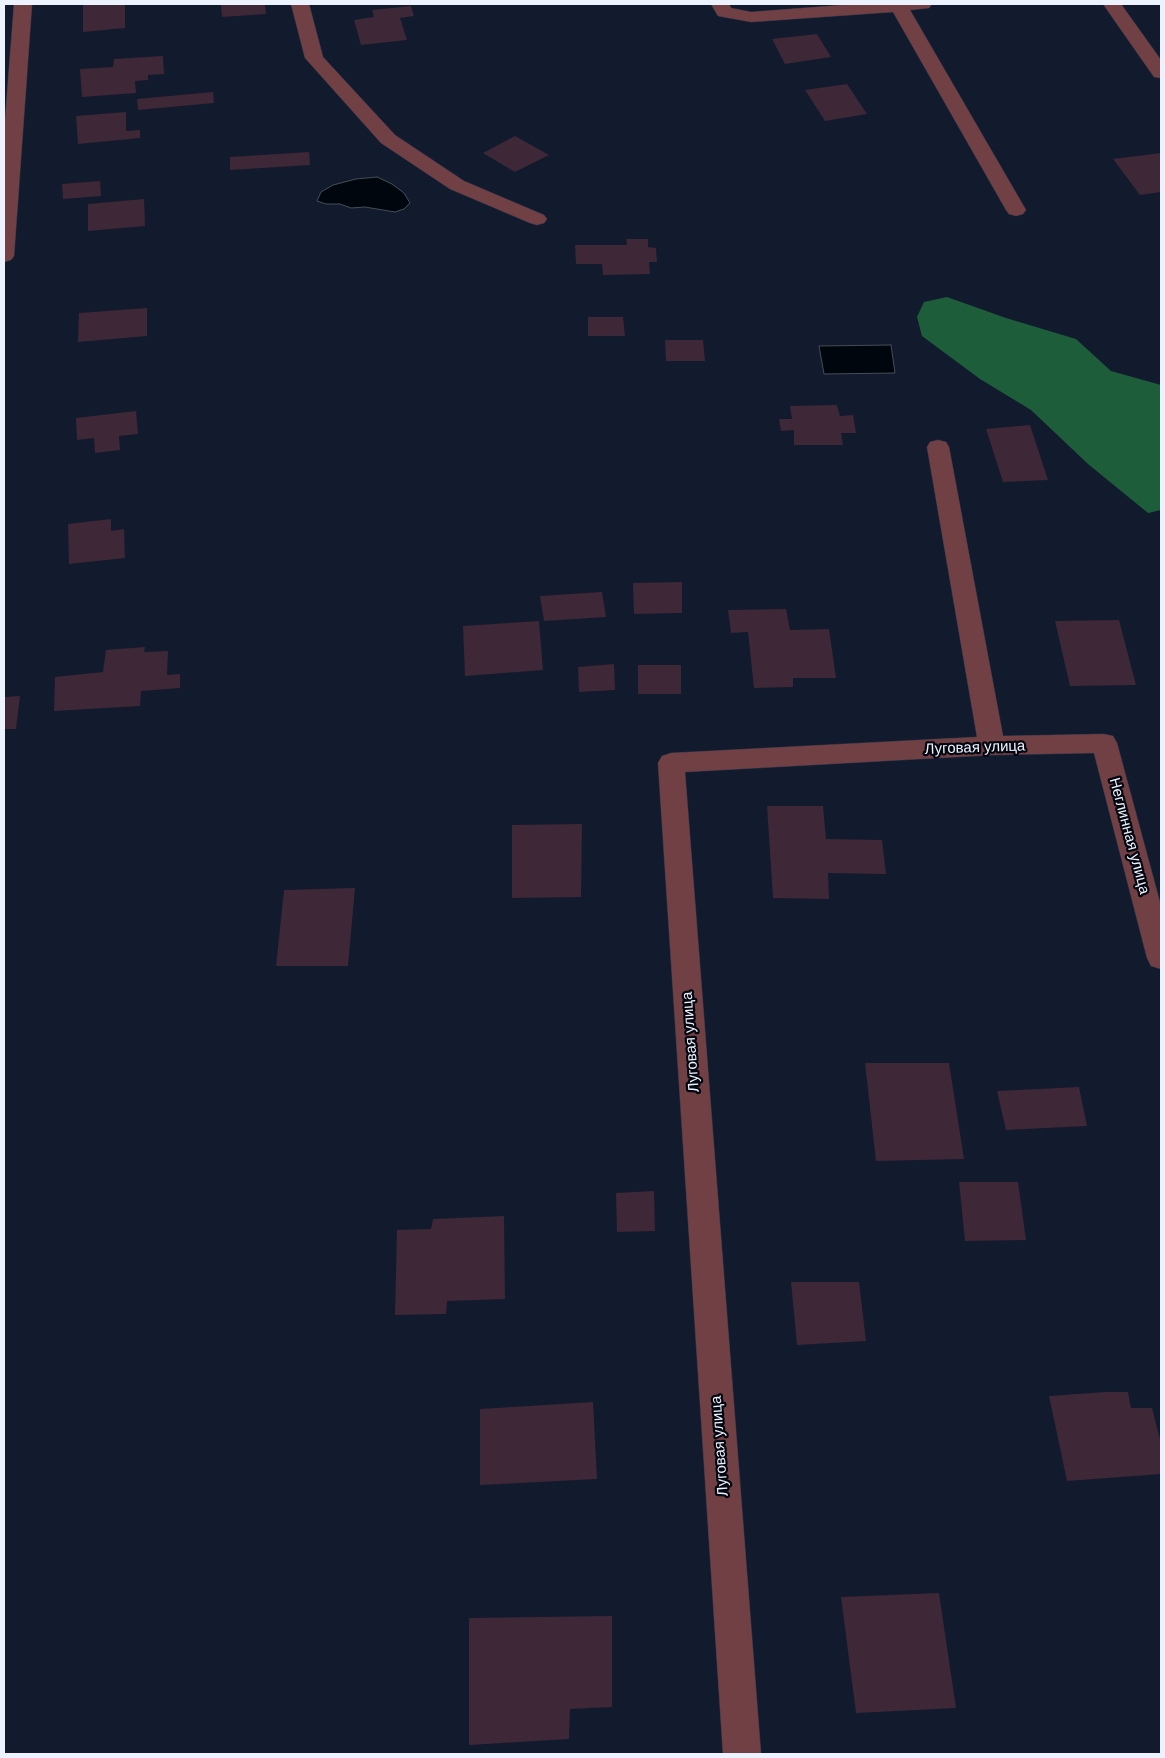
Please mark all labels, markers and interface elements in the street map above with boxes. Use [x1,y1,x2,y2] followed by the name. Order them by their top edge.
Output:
[924,737,1026,759] street label: Луговая улица
[1105,776,1153,896] street label: Неглинная улица
[679,991,703,1093] street label: Луговая улица
[708,1395,732,1497] street label: Луговая улица

